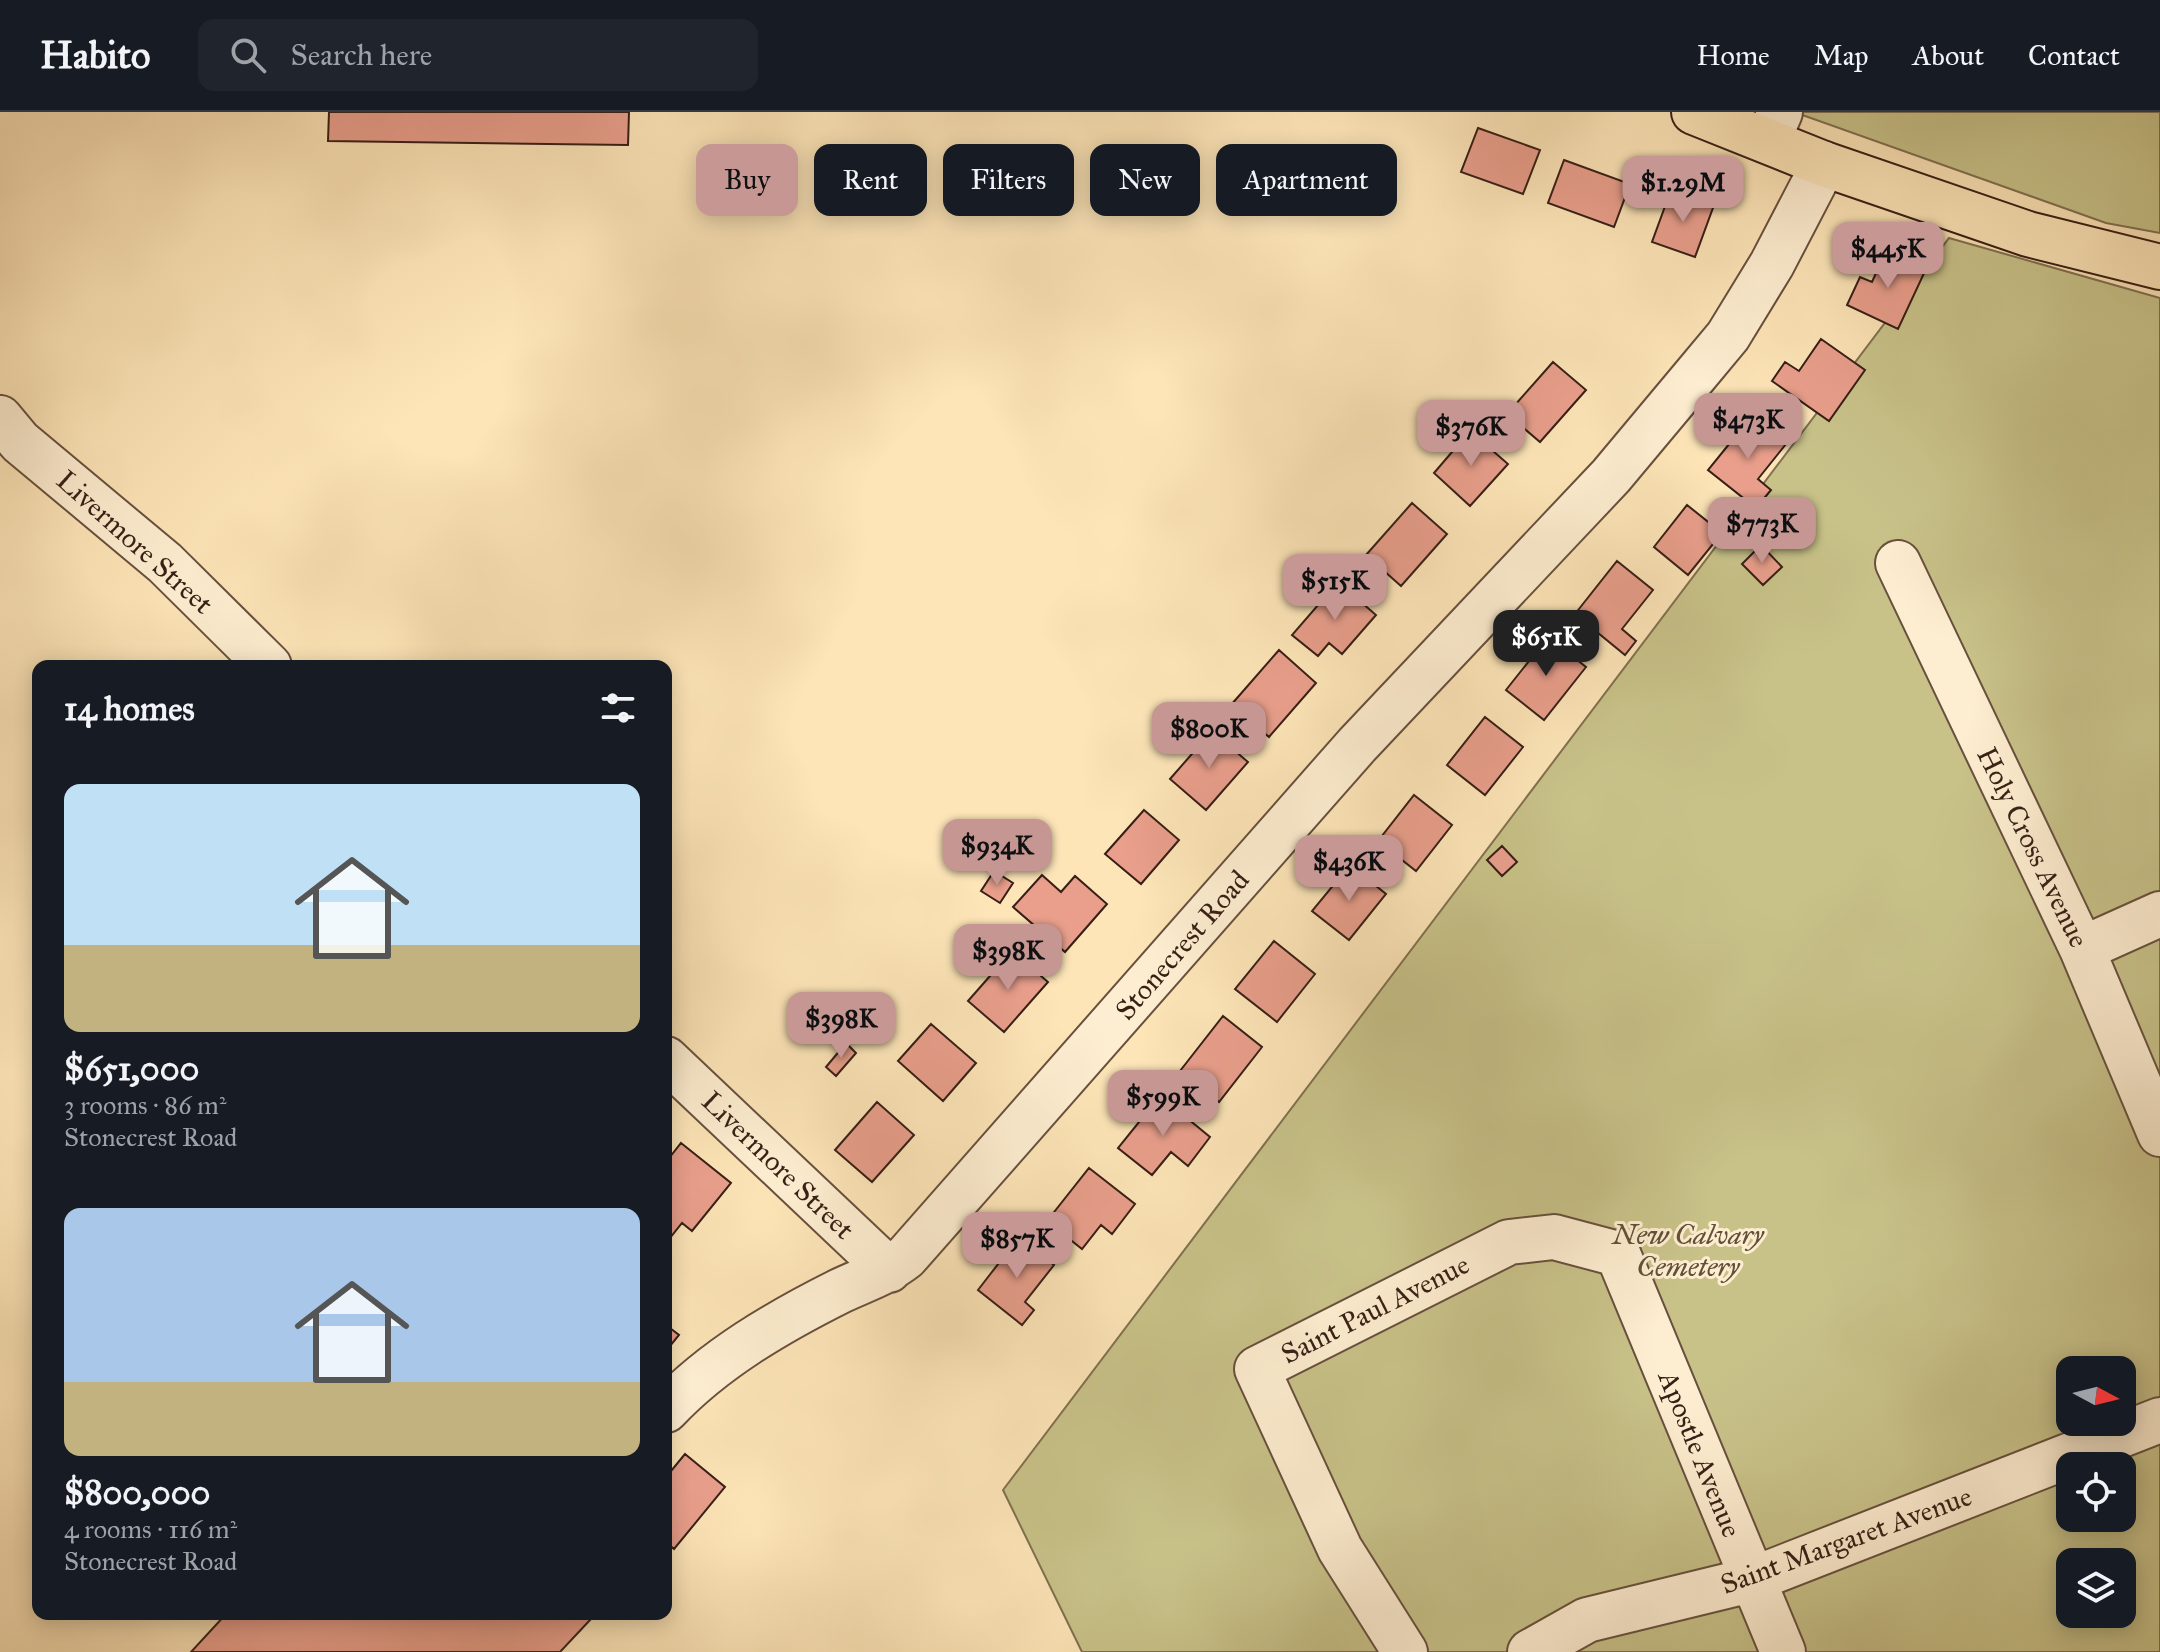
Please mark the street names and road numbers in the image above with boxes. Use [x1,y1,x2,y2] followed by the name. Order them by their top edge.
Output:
[50,463,221,621] street label: Livermore Street
[1969,741,2097,953] street label: Holy Cross Avenue
[1108,863,1256,1027] street label: Stonecrest Road
[694,1083,862,1247] street label: Livermore Street
[1275,1247,1475,1371] street label: Saint Paul Avenue
[1650,1365,1749,1542] street label: Apostle Avenue
[1716,1478,1976,1602] street label: Saint Margaret Avenue

